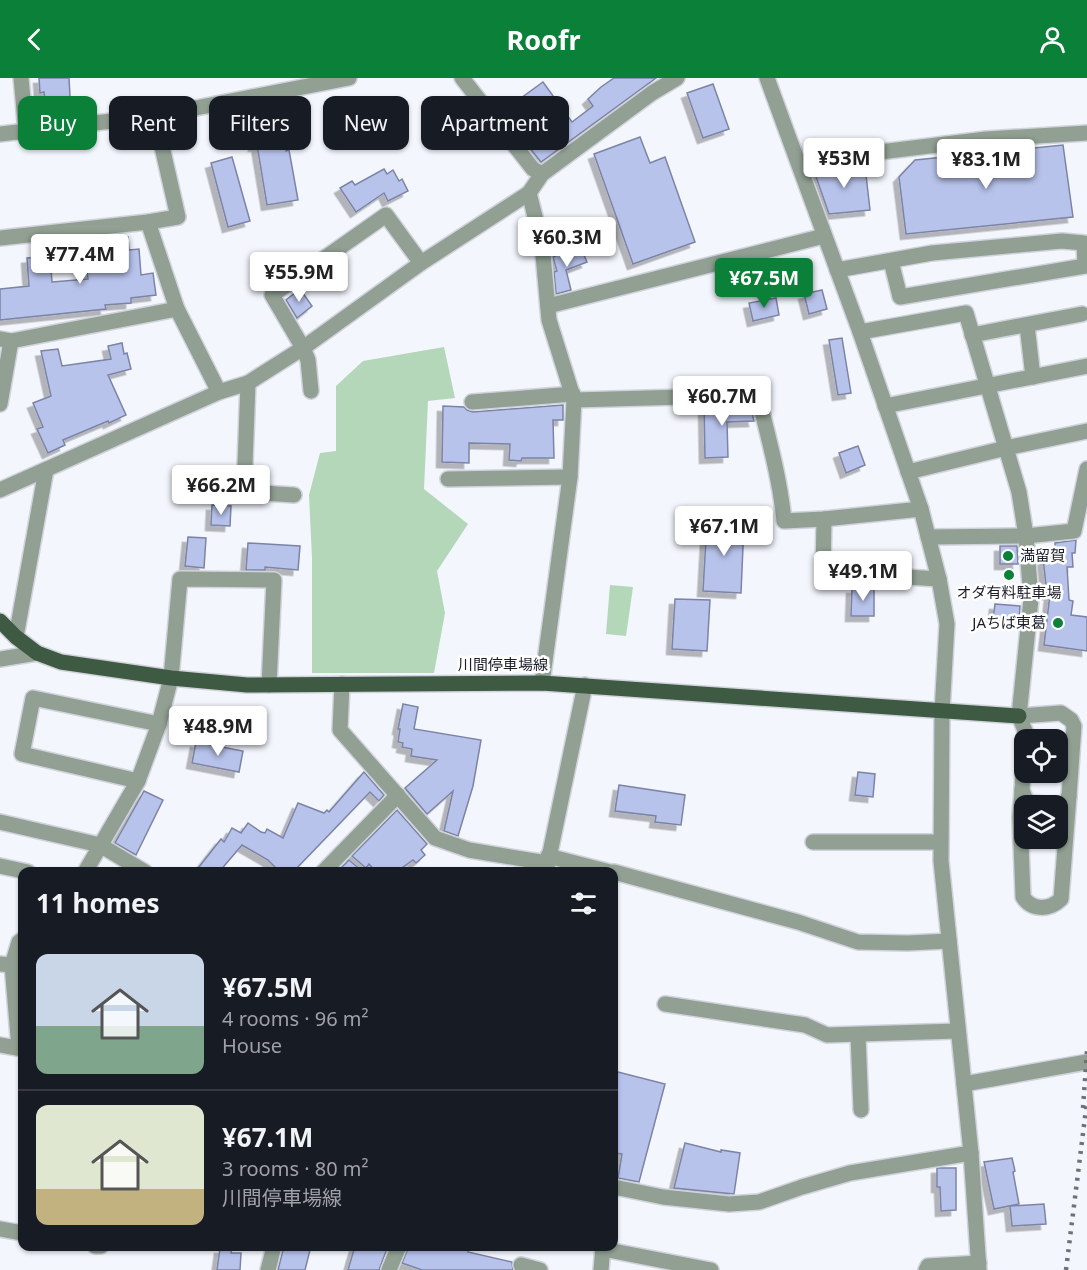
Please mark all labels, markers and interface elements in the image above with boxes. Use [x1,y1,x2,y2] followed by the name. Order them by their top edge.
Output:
[507,21,580,58] text: Roofr
[18,23,51,56] icon: back
[1036,23,1069,56] icon: person
[18,96,97,150] chip: Buy
[109,96,197,150] chip: Rent
[209,96,311,150] chip: Filters
[323,96,409,150] chip: New
[421,96,569,150] chip: Apartment
[808,138,880,189] pin: ¥53M
[937,139,1035,190] pin: ¥83.1M
[817,144,871,171] text: ¥53M
[951,145,1021,172] text: ¥83.1M
[518,217,616,268] pin: ¥60.3M
[532,223,602,250] text: ¥60.3M
[31,234,129,285] pin: ¥77.4M
[45,240,115,267] text: ¥77.4M
[250,252,348,303] pin: ¥55.9M
[264,258,334,285] text: ¥55.9M
[715,258,813,309] pin: ¥67.5M
[729,264,799,291] text: ¥67.5M
[673,376,771,427] pin: ¥60.7M
[687,382,757,409] text: ¥60.7M
[172,465,270,516] pin: ¥66.2M
[186,471,256,498] text: ¥66.2M
[675,506,773,557] pin: ¥67.1M
[689,512,759,539] text: ¥67.1M
[1020,545,1065,565] place label: 満留賀
[1001,549,1015,563] marker: 満留賀
[814,551,912,602] pin: ¥49.1M
[828,557,898,584] text: ¥49.1M
[1002,568,1016,582] marker: オダ有料駐車場
[956,582,1062,602] place label: オダ有料駐車場
[970,612,1046,632] place label: JAちば東葛
[1051,616,1065,630] marker: JAちば東葛
[458,654,548,674] street label: 川間停車場線
[169,706,267,757] pin: ¥48.9M
[183,712,253,739] text: ¥48.9M
[1014,729,1068,849] map controls
[1014,729,1068,783] button: locate
[1014,795,1068,849] button: layers
[36,885,160,921] text: 11 homes
[567,887,600,920] icon: filters
[222,969,313,1005] text: ¥67.5M
[84,978,156,1050] icon: home
[222,1005,369,1032] text: 4 rooms · 96 m²
[222,1032,282,1059] text: House
[222,1119,313,1155] text: ¥67.1M
[84,1129,156,1201] icon: home
[222,1155,369,1182] text: 3 rooms · 80 m²
[222,1184,342,1211] text: 川間停車場線

